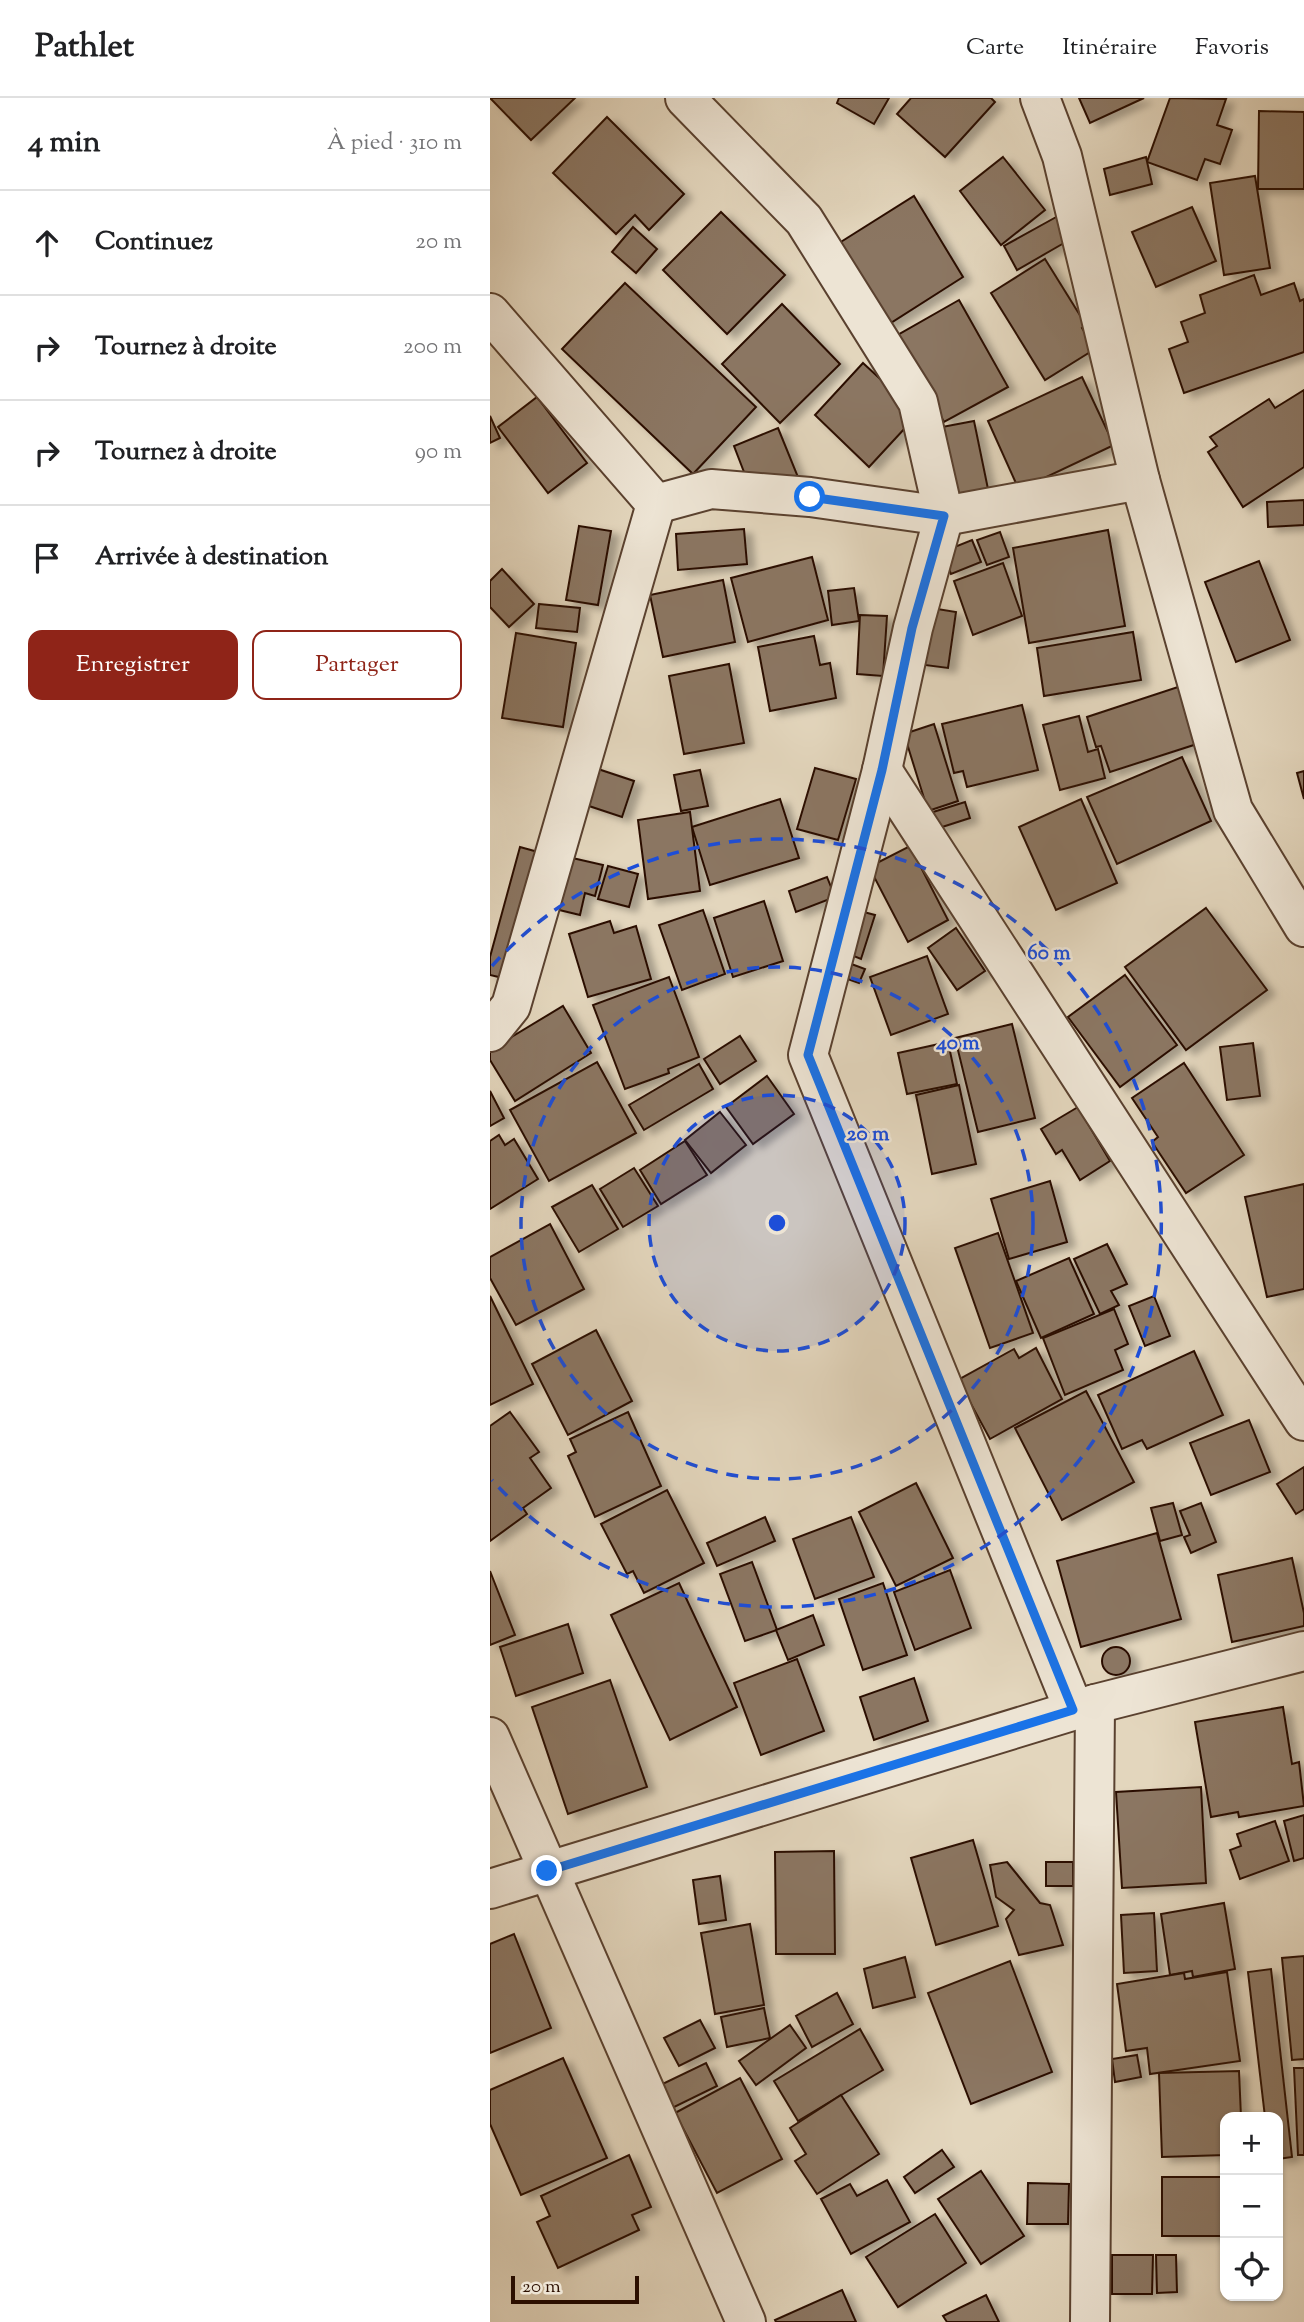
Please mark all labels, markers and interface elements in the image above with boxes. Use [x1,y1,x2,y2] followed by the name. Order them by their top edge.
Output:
[35,24,134,72] text: Pathlet
[966,31,1024,65] text: Carte
[1062,31,1157,65] text: Itinéraire
[1195,31,1269,65] text: Favoris
[28,122,101,165] text: 4 min
[327,127,462,160] text: À pied · 310 m
[28,224,66,262] icon: ahead
[95,224,213,261] text: Continuez
[415,226,462,259] text: 20 m
[28,329,66,367] icon: right
[95,329,277,366] text: Tournez à droite
[403,331,462,364] text: 200 m
[28,434,66,472] icon: right
[95,434,277,471] text: Tournez à droite
[415,436,462,469] text: 90 m
[794,481,825,512] route start
[28,539,66,577] icon: arrive
[95,539,328,576] text: Arrivée à destination
[28,630,238,700] button: Enregistrer
[252,630,462,700] button: Partager
[1027,939,1071,969] text: 60 m
[935,1029,980,1059] text: 40 m
[847,1120,890,1150] text: 20 m
[765,1211,789,1235] centre of rings
[531,1855,562,1886] route end
[1220,2112,1283,2301] map controls
[1220,2112,1283,2175] button: +
[1220,2175,1283,2238] button: −
[1220,2238,1283,2301] button: locate
[511,2273,639,2305] scale bar
[522,2274,561,2301] text: 20 m

